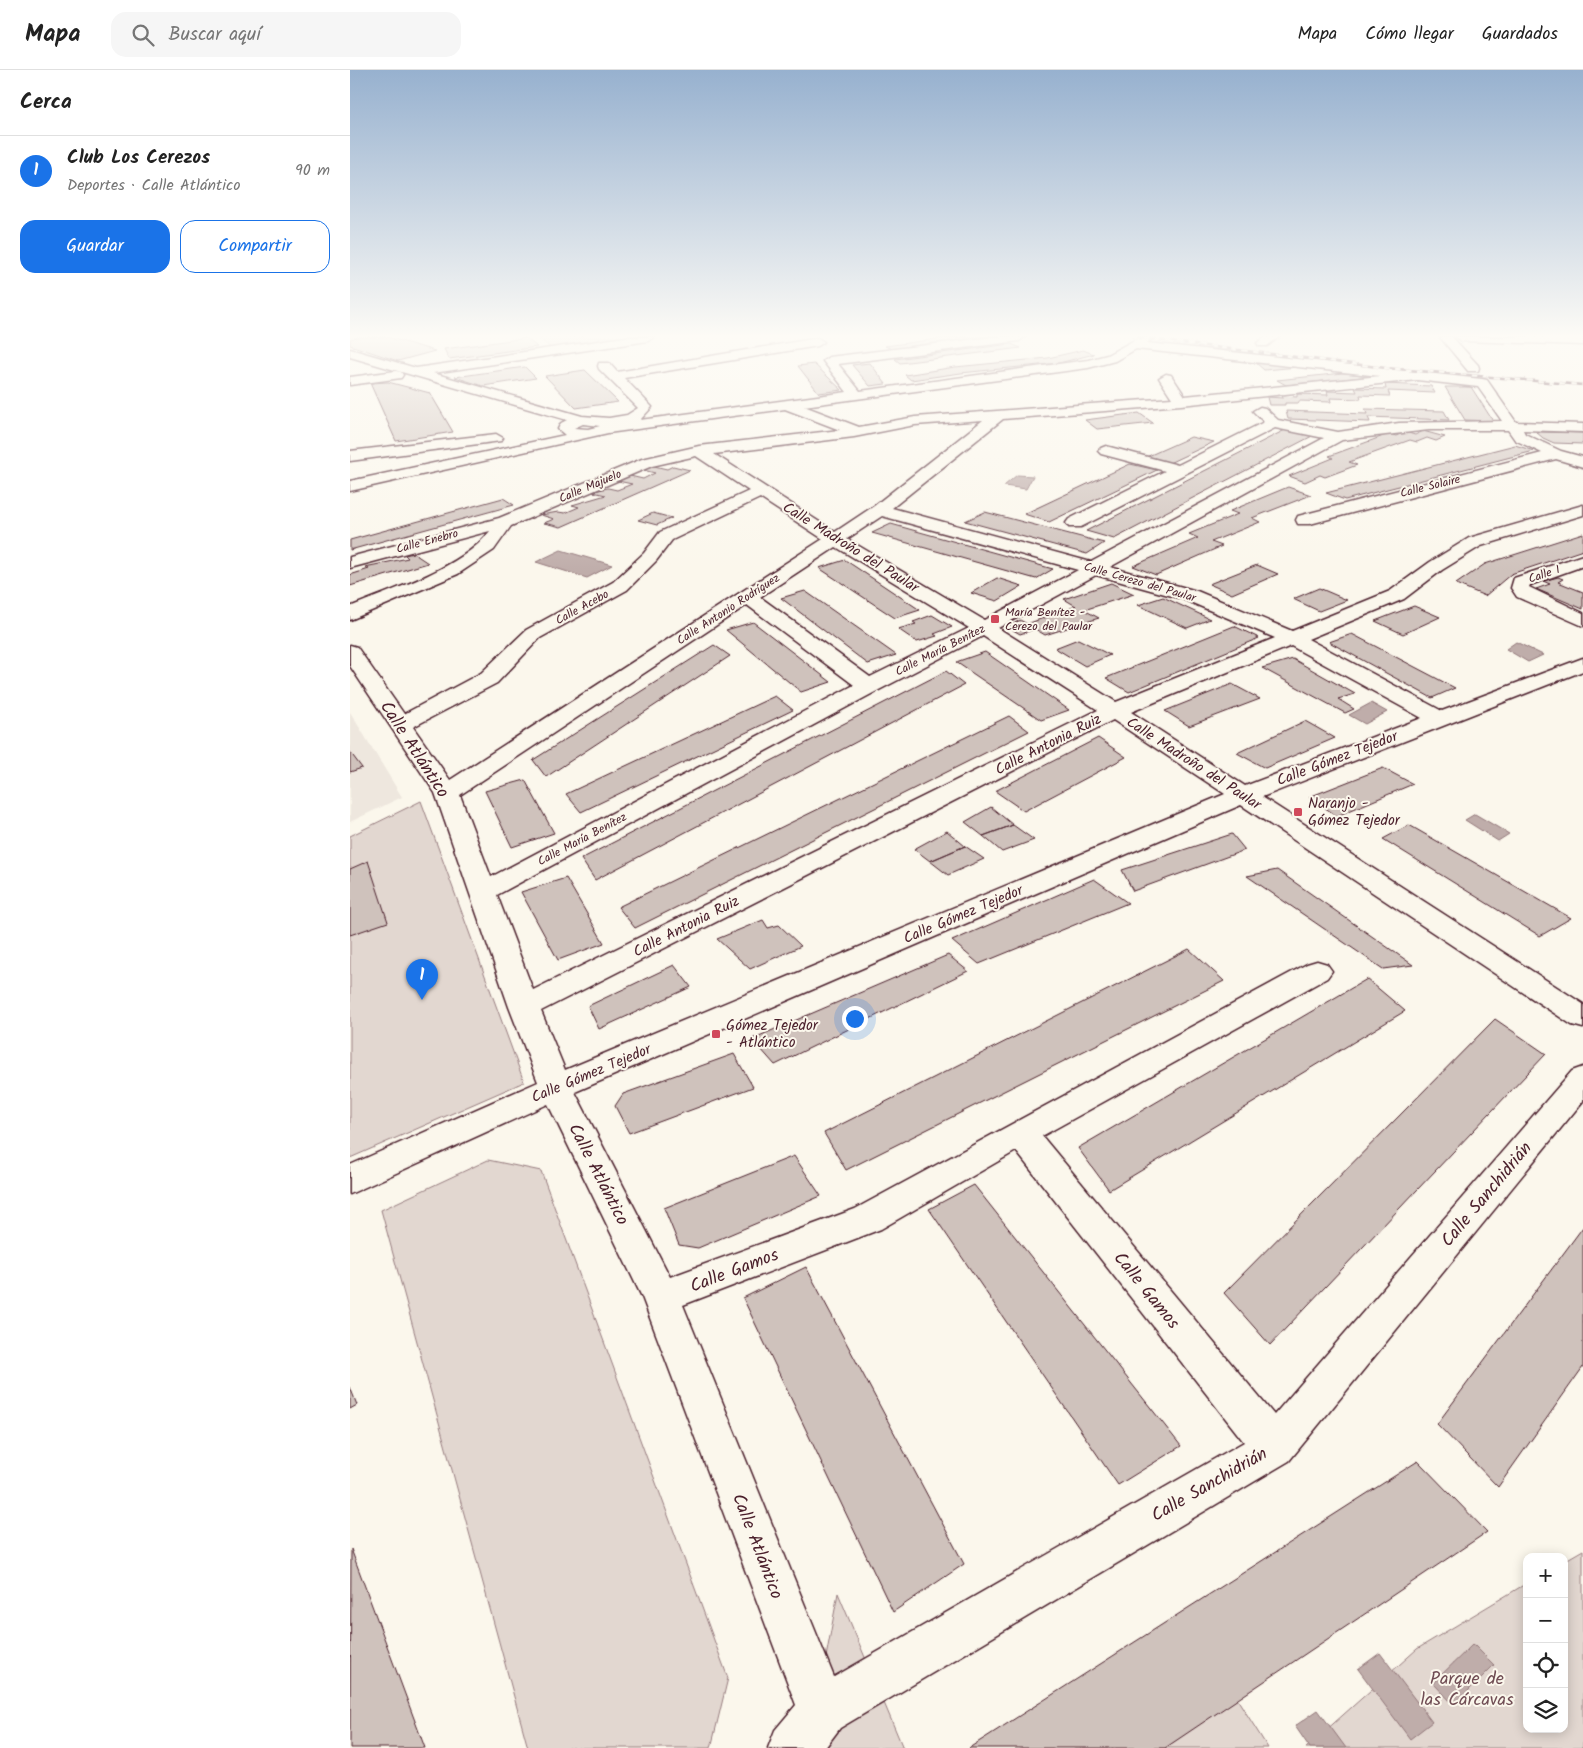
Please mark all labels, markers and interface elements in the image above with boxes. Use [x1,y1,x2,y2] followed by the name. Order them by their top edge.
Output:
[111,12,461,57] search box
[25,15,81,54] text: Mapa
[169,20,261,50] text: Buscar aquí
[1298,20,1337,49] text: Mapa
[1365,20,1454,49] text: Cómo llegar
[1482,20,1558,49] text: Guardados
[129,21,157,49] icon: search
[20,86,72,119] text: Cerca
[67,143,210,173] text: Club Los Cerezos
[34,158,38,183] text: 1
[295,158,330,183] text: 90 m
[67,173,240,198] text: Deportes · Calle Atlántico
[20,220,170,273] button: Guardar
[180,220,330,273] button: Compartir
[556,465,625,508] street label: Calle Majuelo
[1398,470,1463,503] street label: Calle Solaire
[778,496,924,600] street label: Calle Madroño del Paular
[394,524,460,559] street label: Calle Enebro
[1081,557,1199,608] street label: Calle Cerezo del Paular
[1526,560,1563,589] street label: Calle I
[673,569,784,650] street label: Calle Antonio Rodríguez
[552,585,613,630] street label: Calle Acebo
[1005,603,1093,636] place label: María Benítez - Cerezo del Paular
[989,613,1001,625] marker: María Benítez - Cerezo del Paular
[892,620,989,681] street label: Calle María Benítez
[371,695,456,804] street label: Calle Atlántico
[991,708,1106,782] street label: Calle Antonia Ruiz
[1121,711,1267,817] street label: Calle Madroño del Paular
[1273,724,1402,793] street label: Calle Gómez Tejedor
[1308,792,1401,833] place label: Naranjo - Gómez Tejedor
[1292,806,1304,818] marker: Naranjo - Gómez Tejedor
[534,808,630,871] street label: Calle María Benítez
[900,878,1028,951] street label: Calle Gómez Tejedor
[629,890,744,964] street label: Calle Antonia Ruiz
[406,959,438,1000] pin: 1
[842,1006,868,1032] your location
[726,1014,819,1055] place label: Gómez Tejedor - Atlántico
[710,1028,722,1040] marker: Gómez Tejedor - Atlántico
[528,1037,656,1110] street label: Calle Gómez Tejedor
[560,1119,636,1231] street label: Calle Atlántico
[1434,1136,1540,1254] street label: Calle Sanchidrián
[686,1241,783,1302] street label: Calle Gamos
[1105,1246,1187,1336] street label: Calle Gamos
[1146,1440,1273,1530] street label: Calle Sanchidrián
[723,1489,790,1604] street label: Calle Atlántico
[1523,1553,1568,1733] map controls
[1523,1553,1568,1598] button: +
[1523,1598,1568,1643] button: −
[1523,1643,1568,1688] button: locate
[1420,1665,1514,1715] park label: Parque de las Cárcavas
[1523,1688,1568,1733] button: layers

